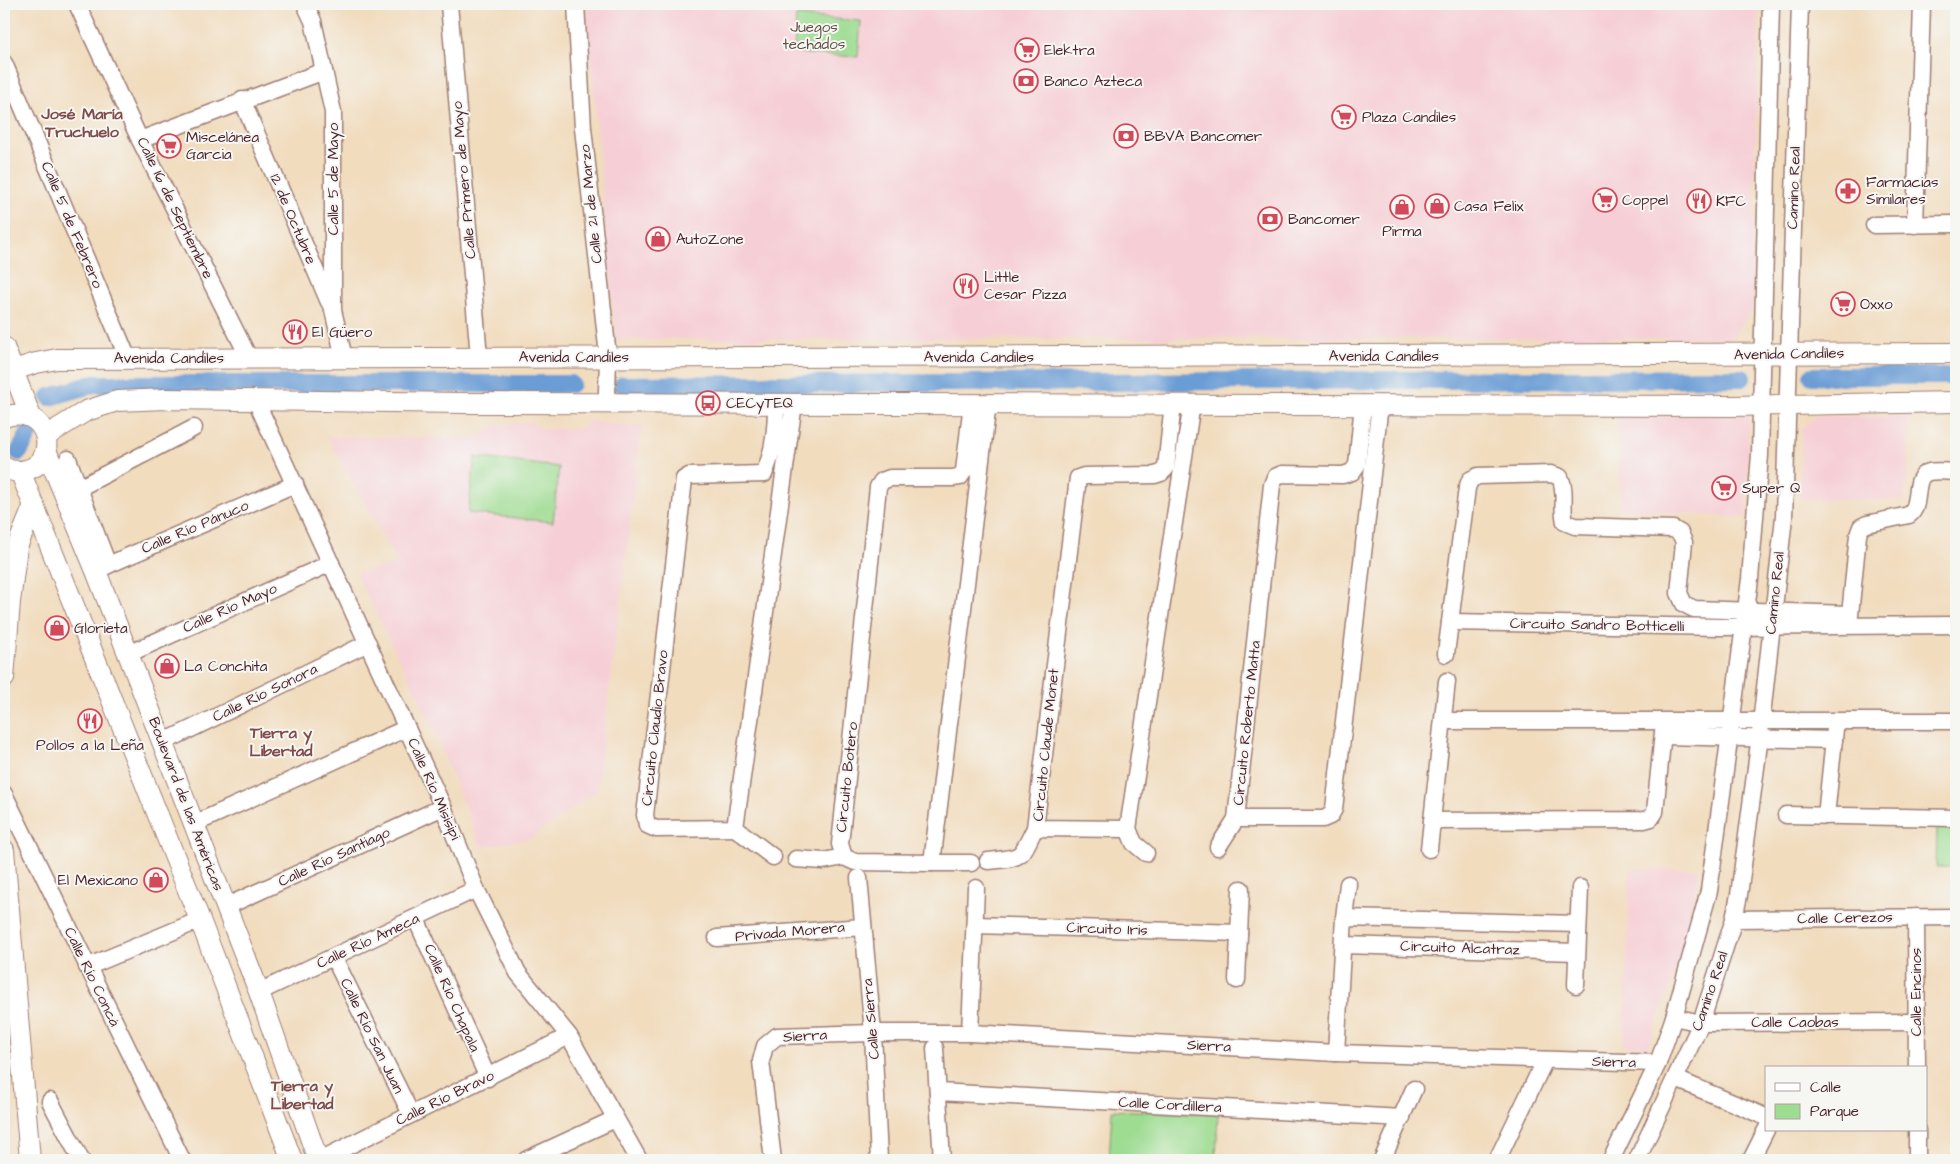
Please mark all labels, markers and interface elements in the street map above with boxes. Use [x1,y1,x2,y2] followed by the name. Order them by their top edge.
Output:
[783,17,846,55] park label: Juegos techados
[1014,37,1040,63] supermarket icon: Elektra
[1044,40,1095,61] place label: Elektra
[1013,68,1039,94] bank icon: Banco Azteca
[1044,71,1142,92] place label: Banco Azteca
[447,100,482,260] street label: Calle Primero de Mayo
[40,103,124,143] district label: José María Truchuelo
[1331,104,1357,130] supermarket icon: Plaza Candiles
[1362,107,1457,128] place label: Plaza Candiles
[323,122,345,235] street label: Calle 5 de Mayo
[1113,123,1139,149] bank icon: BBVA Bancomer
[1144,126,1262,147] place label: BBVA Bancomer
[186,127,259,165] place label: Miscelánea Garcia
[156,133,182,159] supermarket icon: Miscelánea Garcia
[132,134,218,282] street label: Calle 16 de Septiembre
[574,143,608,265] street label: Calle 21 de Marzo
[1782,146,1806,230] street label: Camino Real
[36,159,108,292] street label: Calle 5 de Febrero
[265,171,321,267] street label: 12 de Octubre
[1866,172,1939,210] place label: Farmacias Similares
[1835,178,1861,204] pharmacy icon: Farmacias Similares
[1592,187,1618,213] supermarket icon: Coppel
[1686,188,1712,214] restaurant icon: KFC
[1622,190,1668,211] place label: Coppel
[1716,191,1746,212] place label: KFC
[1424,193,1450,219] shop icon: Casa Felix
[1389,194,1415,220] shop icon: Pirma
[1454,196,1525,217] place label: Casa Felix
[1257,206,1283,232] bank icon: Bancomer
[1288,209,1360,230] place label: Bancomer
[1382,221,1422,242] place label: Pirma
[645,226,671,252] shop icon: AutoZone
[676,229,744,250] place label: AutoZone
[984,267,1067,305] place label: Little Cesar Pizza
[953,273,979,299] restaurant icon: Little Cesar Pizza
[1830,291,1856,317] supermarket icon: Oxxo
[1860,294,1893,315] place label: Oxxo
[282,319,308,345] restaurant icon: El Güero
[312,322,373,343] place label: El Güero
[1734,343,1845,365] street label: Avenida Candiles
[1329,346,1440,367] street label: Avenida Candiles
[519,347,630,368] street label: Avenida Candiles
[924,347,1035,368] street label: Avenida Candiles
[114,348,225,369] street label: Avenida Candiles
[695,390,721,416] bus stop icon: CECyTEQ
[726,393,794,415] place label: CECyTEQ
[1711,475,1737,501] supermarket icon: Super Q
[1742,478,1801,499] place label: Super Q
[138,495,252,559] street label: Calle Río Pánuco
[1760,551,1790,635] street label: Camino Real
[179,578,281,639] street label: Calle Río Mayo
[1510,613,1685,637] street label: Circuito Sandro Botticelli
[44,615,70,641] shop icon: Glorieta
[74,618,128,639] place label: Glorieta
[1228,639,1266,806] street label: Circuito Roberto Matta
[636,649,674,807] street label: Circuito Claudio Bravo
[154,653,180,679] shop icon: La Conchita
[184,656,268,677] place label: La Conchita
[209,658,321,728] street label: Calle Río Sonora
[1028,668,1064,822] street label: Circuito Claude Monet
[77,708,103,734] restaurant icon: Pollos a la Leña
[143,714,229,894] street label: Boulevard de las Américas
[831,720,863,833] street label: Circuito Botero
[249,722,313,762] district label: Tierra y Libertad
[36,735,144,756] place label: Pollos a la Leña
[402,735,466,844] street label: Calle Río Misisipi
[275,822,394,893] street label: Calle Río Santiago
[143,867,169,893] shop icon: El Mexicano
[58,870,139,891] place label: El Mexicano
[1797,907,1893,929] street label: Calle Cerezos
[313,908,423,974] street label: Calle Río Ameca
[734,917,846,947] street label: Privada Morera
[1066,917,1149,941] street label: Circuito Iris
[59,924,125,1031] street label: Calle Río Concá
[1400,935,1521,961] street label: Circuito Alcatraz
[419,941,485,1056] street label: Calle Río Chapala
[1906,947,1927,1036] street label: Calle Encinos
[1687,948,1733,1034] street label: Camino Real
[335,975,409,1098] street label: Calle Río San Juan
[857,977,885,1060] street label: Calle Sierra
[1751,1012,1839,1033] street label: Calle Caobas
[782,1024,828,1048] street label: Sierra
[1186,1034,1232,1058] street label: Sierra
[1592,1051,1637,1073] street label: Sierra
[392,1065,498,1131] street label: Calle Río Bravo
[1765,1066,1928,1132] legend
[270,1075,334,1115] district label: Tierra y Libertad
[1810,1077,1841,1098] text: Calle
[1118,1092,1222,1118] street label: Calle Cordillera
[1810,1101,1859,1122] text: Parque

